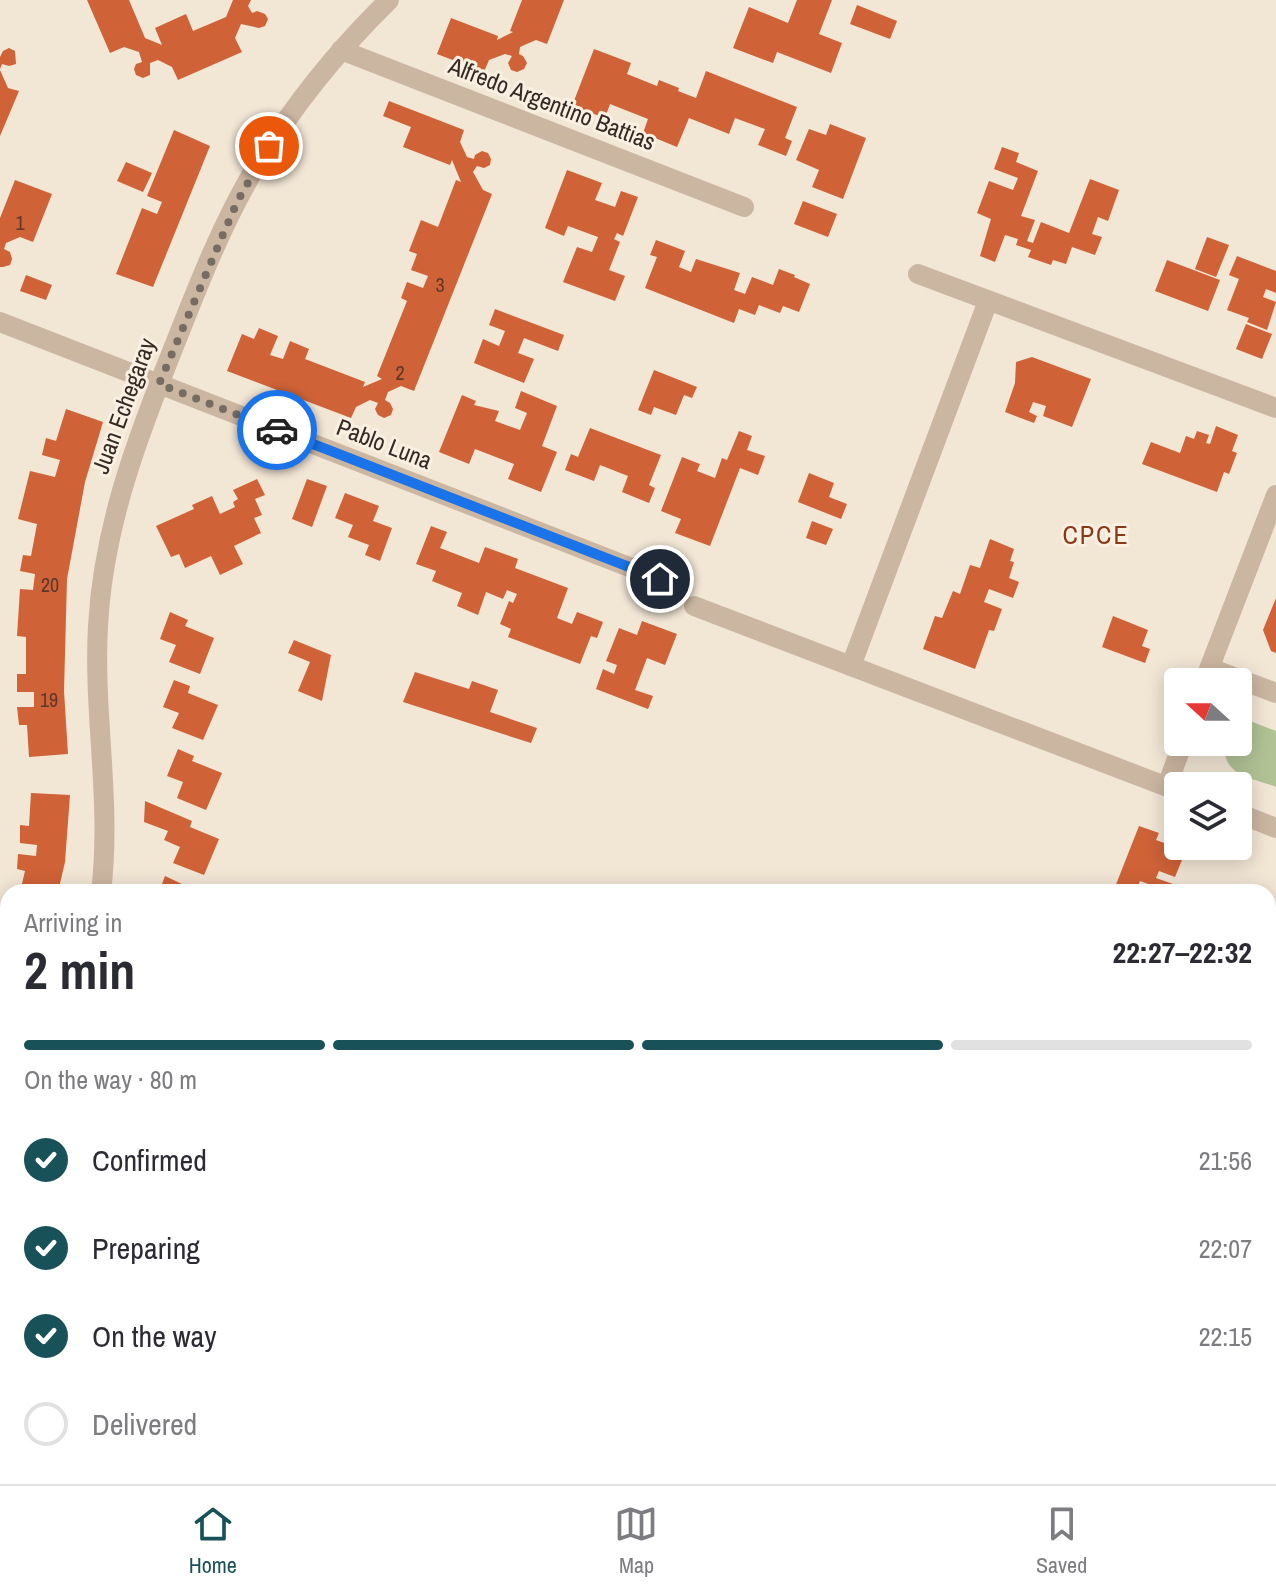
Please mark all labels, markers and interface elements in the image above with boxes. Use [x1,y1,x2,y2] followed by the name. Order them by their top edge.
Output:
[444,49,660,157] street label: Alfredo Argentino Battias
[235,112,303,180] pin
[247,124,291,168] icon: bag
[15,209,25,236] house number: 1
[435,271,445,298] house number: 3
[84,333,162,478] street label: Juan Echegaray
[395,359,405,386] house number: 2
[237,390,317,470] courier
[255,408,299,452] icon: car
[332,410,437,476] street label: Pablo Luna
[1062,517,1130,552] district label: CPCE
[626,545,694,613] pin
[638,557,682,601] icon: home
[41,571,59,598] house number: 20
[1164,668,1252,756] north arrow
[1164,668,1252,860] map controls
[40,686,58,713] house number: 19
[1164,772,1252,860] button: layers
[24,905,122,940] text: Arriving in
[1113,932,1252,972] text: 22:27–22:32
[24,935,135,1005] text: 2 min
[24,1062,197,1097] text: On the way · 80 m
[24,1138,68,1182] icon: check
[92,1140,207,1180] text: Confirmed
[1199,1143,1252,1178] text: 21:56
[24,1226,68,1270] icon: check
[92,1228,200,1268] text: Preparing
[1199,1231,1252,1266] text: 22:07
[24,1314,68,1358] icon: check
[92,1316,216,1356] text: On the way
[1199,1319,1252,1354] text: 22:15
[92,1404,197,1444] text: Delivered
[189,1502,237,1580] tab: Home
[614,1502,658,1580] tab: Map
[1036,1502,1087,1580] tab: Saved

